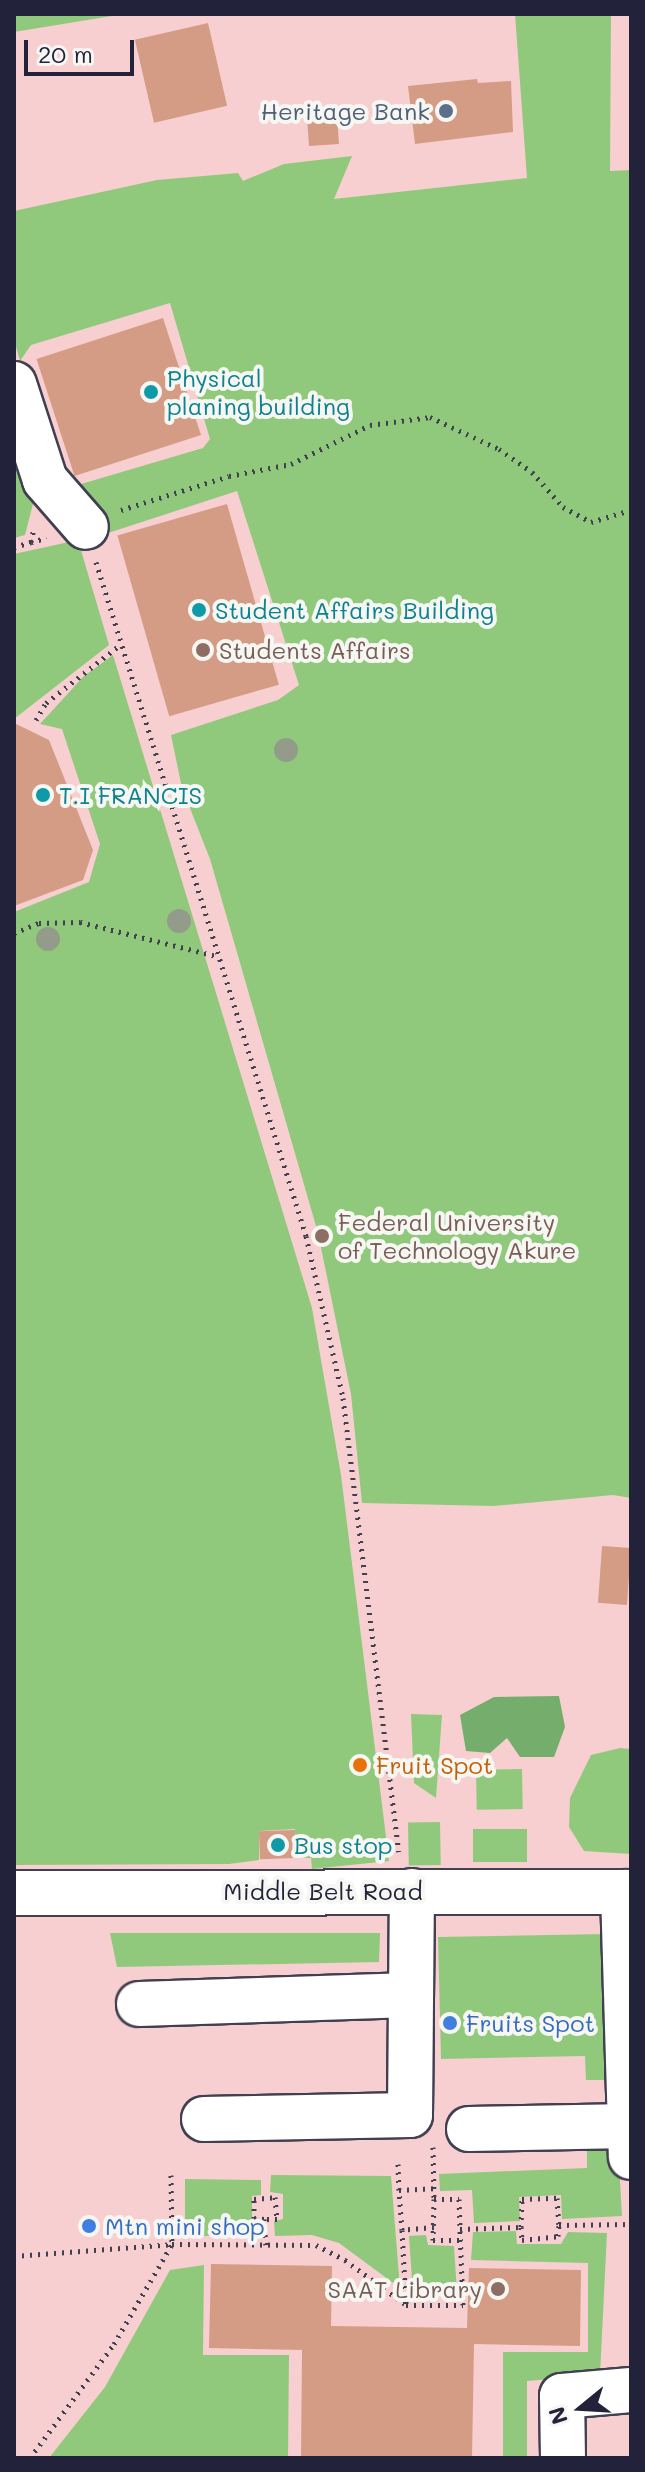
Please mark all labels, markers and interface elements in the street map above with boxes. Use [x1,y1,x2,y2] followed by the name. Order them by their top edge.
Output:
[28,24,138,74] scale bar
[38,38,93,69] text: 20 m
[261,97,430,125] place label: Heritage Bank
[437,102,455,120] marker: Heritage Bank
[167,364,350,420] place label: Physical planing building
[142,383,160,401] marker: Physical planing building
[215,596,494,624] place label: Student Affairs Building
[190,601,208,619] marker: Student Affairs Building
[219,636,411,664] place label: Students Affairs
[194,641,212,659] marker: Students Affairs
[59,781,202,809] place label: T.I FRANCIS
[34,786,52,804] marker: T.I FRANCIS
[338,1208,576,1264] place label: Federal University of Technology Akure
[313,1227,331,1245] marker: Federal University of Technology Akure
[376,1751,493,1779] place label: Fruit Spot
[351,1756,369,1774] marker: Fruit Spot
[294,1831,393,1859] place label: Bus stop
[269,1836,287,1854] marker: Bus stop
[223,1877,423,1905] street label: Middle Belt Road
[466,2009,595,2037] place label: Fruits Spot
[441,2014,459,2032] marker: Fruits Spot
[105,2212,265,2240] place label: Mtn mini shop
[80,2217,98,2235] marker: Mtn mini shop
[327,2275,482,2303] place label: SAAT Library
[489,2280,507,2298] marker: SAAT Library
[541,2368,621,2448] north arrow
[541,2403,574,2428] text: N

